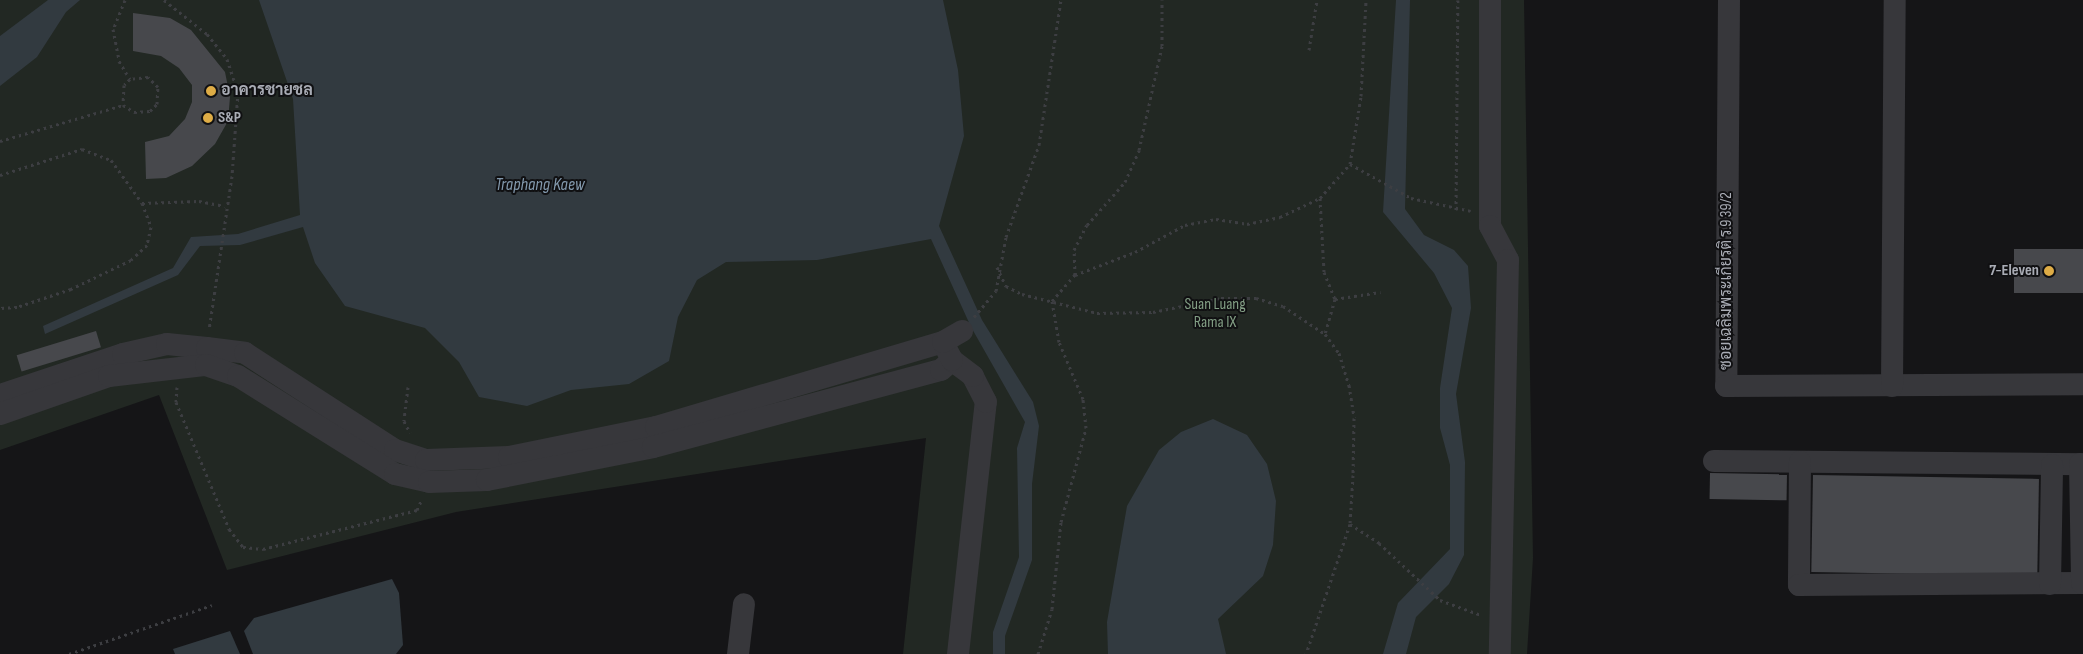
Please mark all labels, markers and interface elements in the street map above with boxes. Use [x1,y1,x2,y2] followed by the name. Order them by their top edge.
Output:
[221,81,313,101] place label: อาคารชายชล
[205,85,217,97] marker: อาคารชายชล
[218,108,241,128] place label: S&P
[202,112,214,124] marker: S&P
[495,174,585,196] water label: Traphang Kaew
[1717,192,1737,370] street label: ซอยเฉลิมพระเกียรติ ร.9 39/2
[1989,261,2039,281] place label: 7-Eleven
[2043,265,2055,277] marker: 7-Eleven
[1184,295,1246,333] park label: Suan Luang Rama IX

